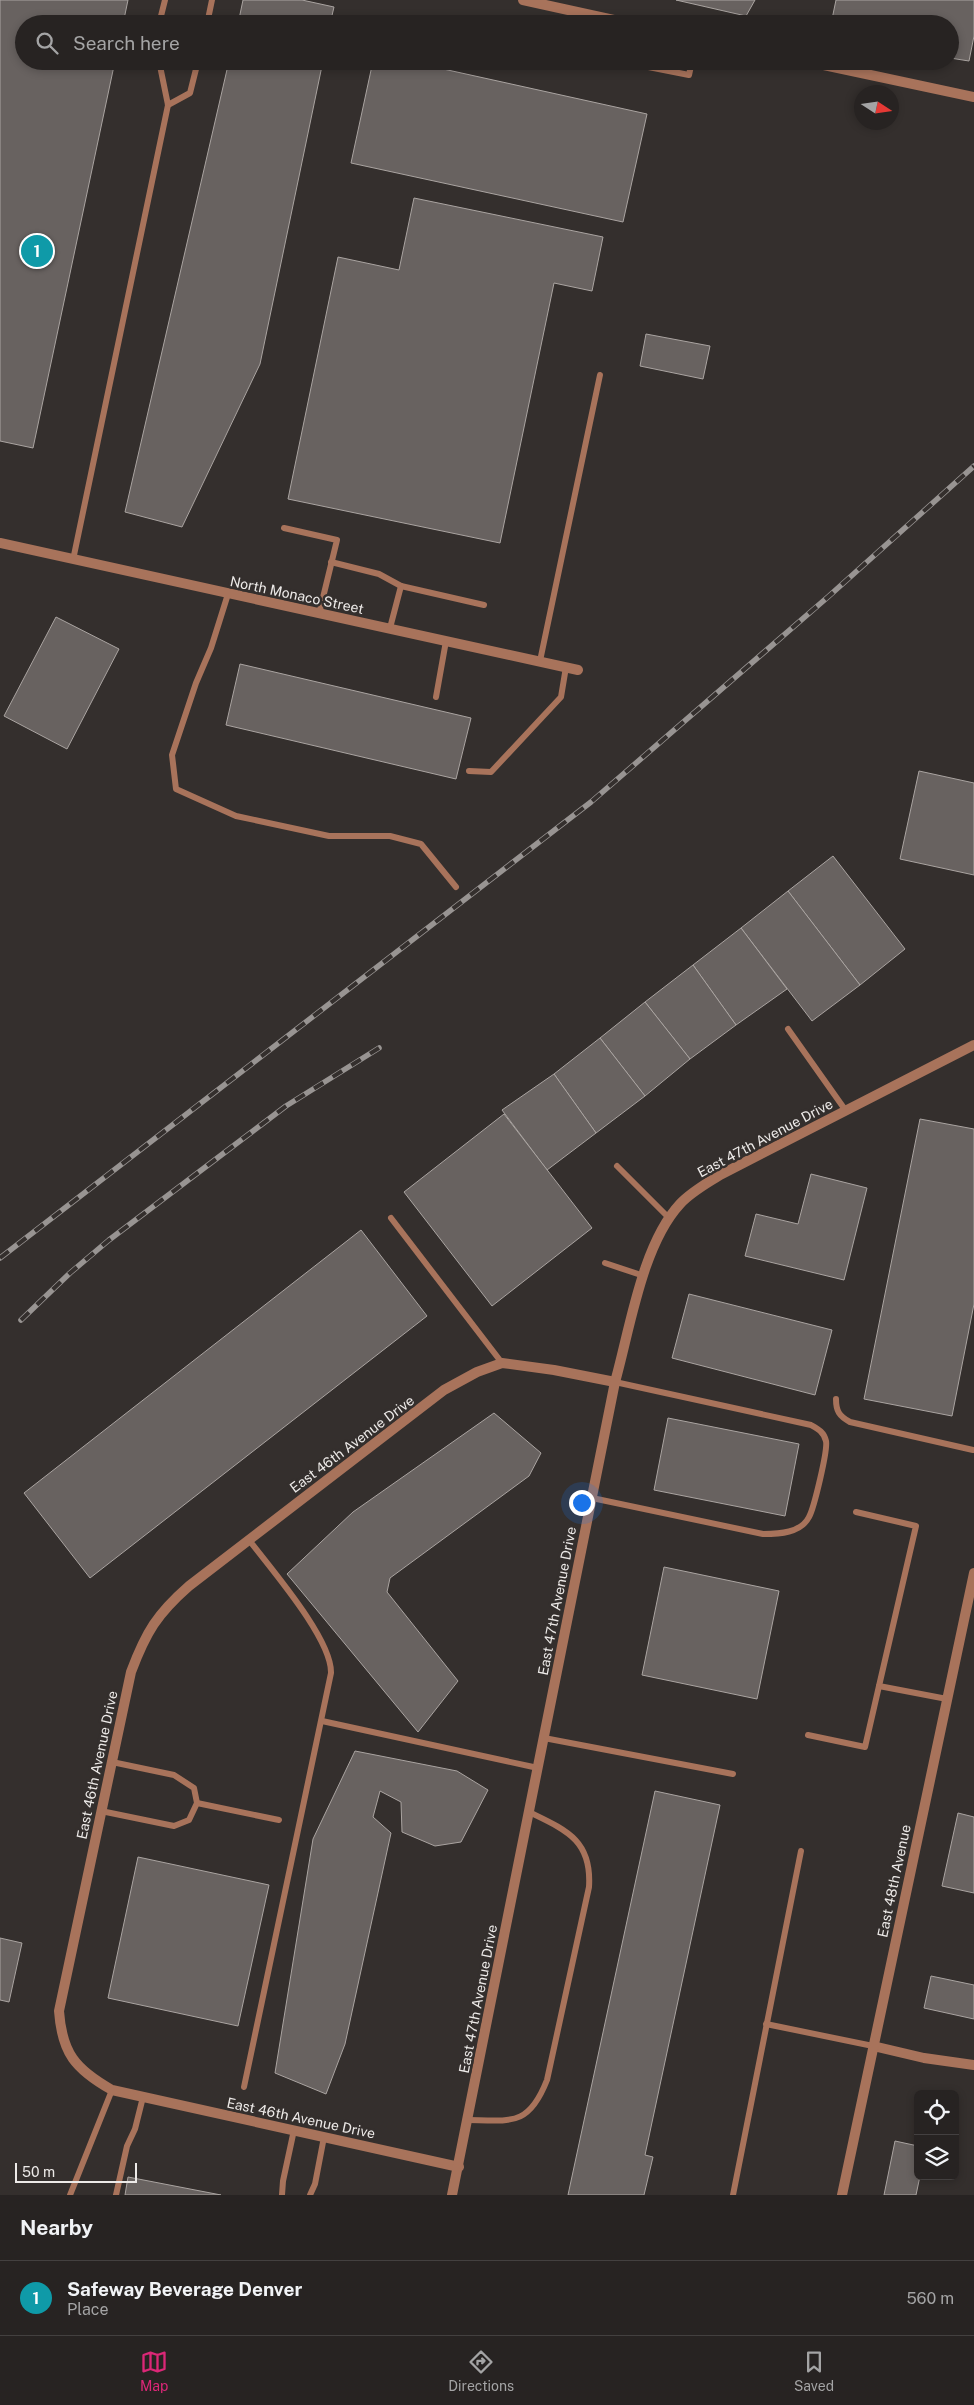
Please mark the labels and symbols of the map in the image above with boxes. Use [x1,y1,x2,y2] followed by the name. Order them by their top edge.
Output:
[854,85,899,130] north arrow
[21,232,53,270] pin: 1
[229,573,365,617] street label: North Monaco Street
[695,1095,836,1181] street label: East 47th Avenue Drive
[287,1392,417,1496] street label: East 46th Avenue Drive
[569,1490,595,1516] your location
[535,1525,579,1677] street label: East 47th Avenue Drive
[73,1689,121,1841] street label: East 46th Avenue Drive
[874,1823,914,1939] street label: East 48th Avenue
[456,1923,500,2075] street label: East 47th Avenue Drive
[225,2094,377,2142] street label: East 46th Avenue Drive
[15,2160,138,2183] scale bar

